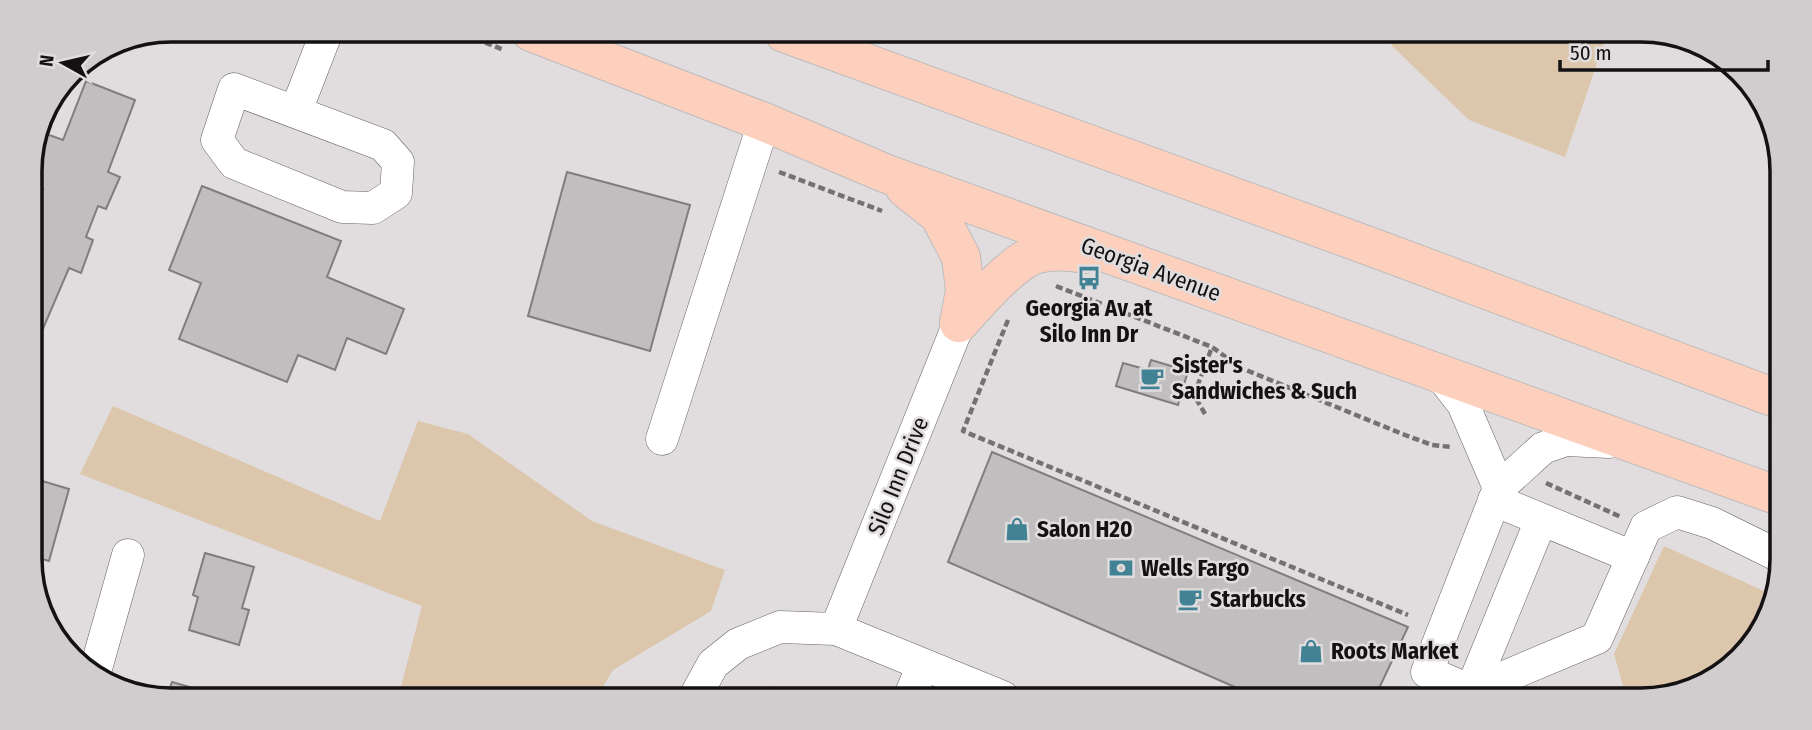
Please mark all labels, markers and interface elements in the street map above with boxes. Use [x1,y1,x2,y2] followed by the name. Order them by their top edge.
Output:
[28,28,98,98] north arrow
[1560,28,1768,72] scale bar
[1570,40,1612,66] text: 50 m
[34,53,59,68] text: N
[1077,231,1225,307] street label: Georgia Avenue
[1075,264,1103,292] bus stop icon: Georgia Av at Silo Inn Dr
[1026,294,1153,348] place label: Georgia Av at Silo Inn Dr
[1172,351,1357,405] place label: Sister's Sandwiches & Such
[1138,364,1166,392] cafe icon: Sister's Sandwiches & Such
[862,413,934,539] street label: Silo Inn Drive
[1003,515,1031,543] shop icon: Salon H20
[1037,515,1132,543] place label: Salon H20
[1107,554,1135,582] bank icon: Wells Fargo
[1141,554,1249,582] place label: Wells Fargo
[1176,585,1204,613] cafe icon: Starbucks
[1210,585,1306,613] place label: Starbucks
[1297,637,1325,665] shop icon: Roots Market
[1331,637,1460,665] place label: Roots Market

